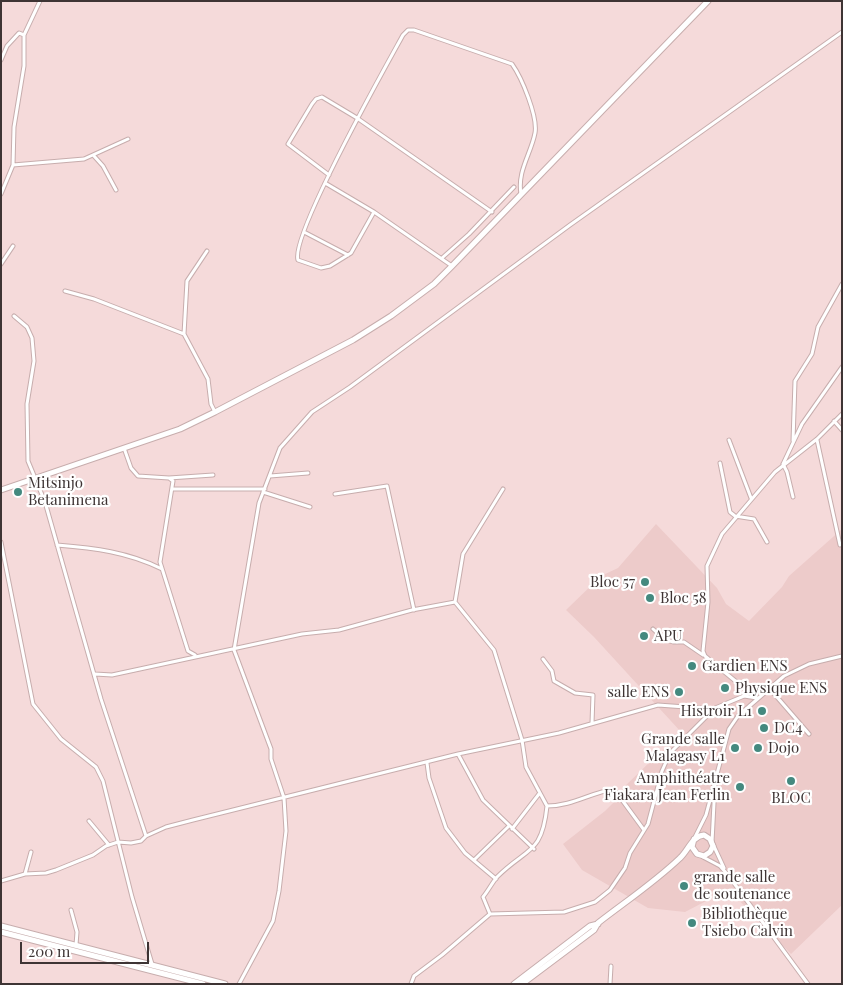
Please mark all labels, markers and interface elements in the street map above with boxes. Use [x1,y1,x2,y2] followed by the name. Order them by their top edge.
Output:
[28,474,108,509] place label: Mitsinjo Betanimena
[12,486,24,498] marker: Mitsinjo Betanimena
[590,573,635,591] place label: Bloc 57
[639,576,651,588] marker: Bloc 57
[660,589,707,607] place label: Bloc 58
[644,592,656,604] marker: Bloc 58
[654,627,682,645] place label: APU
[638,630,650,642] marker: APU
[702,657,788,675] place label: Gardien ENS
[686,660,698,672] marker: Gardien ENS
[735,679,827,697] place label: Physique ENS
[719,682,731,694] marker: Physique ENS
[607,683,669,701] place label: salle ENS
[673,686,685,698] marker: salle ENS
[680,702,752,720] place label: Histroir L1
[756,705,768,717] marker: Histroir L1
[774,719,803,737] place label: DC4
[758,722,770,734] marker: DC4
[641,730,725,765] place label: Grande salle Malagasy L1
[768,739,799,757] place label: Dojo
[729,742,741,754] marker: Grande salle Malagasy L1
[752,742,764,754] marker: Dojo
[604,769,730,804] place label: Amphithéatre Fiakara Jean Ferlin
[785,775,797,787] marker: BLOC
[734,781,746,793] marker: Amphithéatre Fiakara Jean Ferlin
[771,789,811,807] place label: BLOC
[694,868,791,903] place label: grande salle de soutenance
[678,880,690,892] marker: grande salle de soutenance
[702,905,793,940] place label: Bibliothèque Tsiebo Calvin
[686,917,698,929] marker: Bibliothèque Tsiebo Calvin
[22,932,151,964] scale bar
[28,941,70,961] text: 200 m

